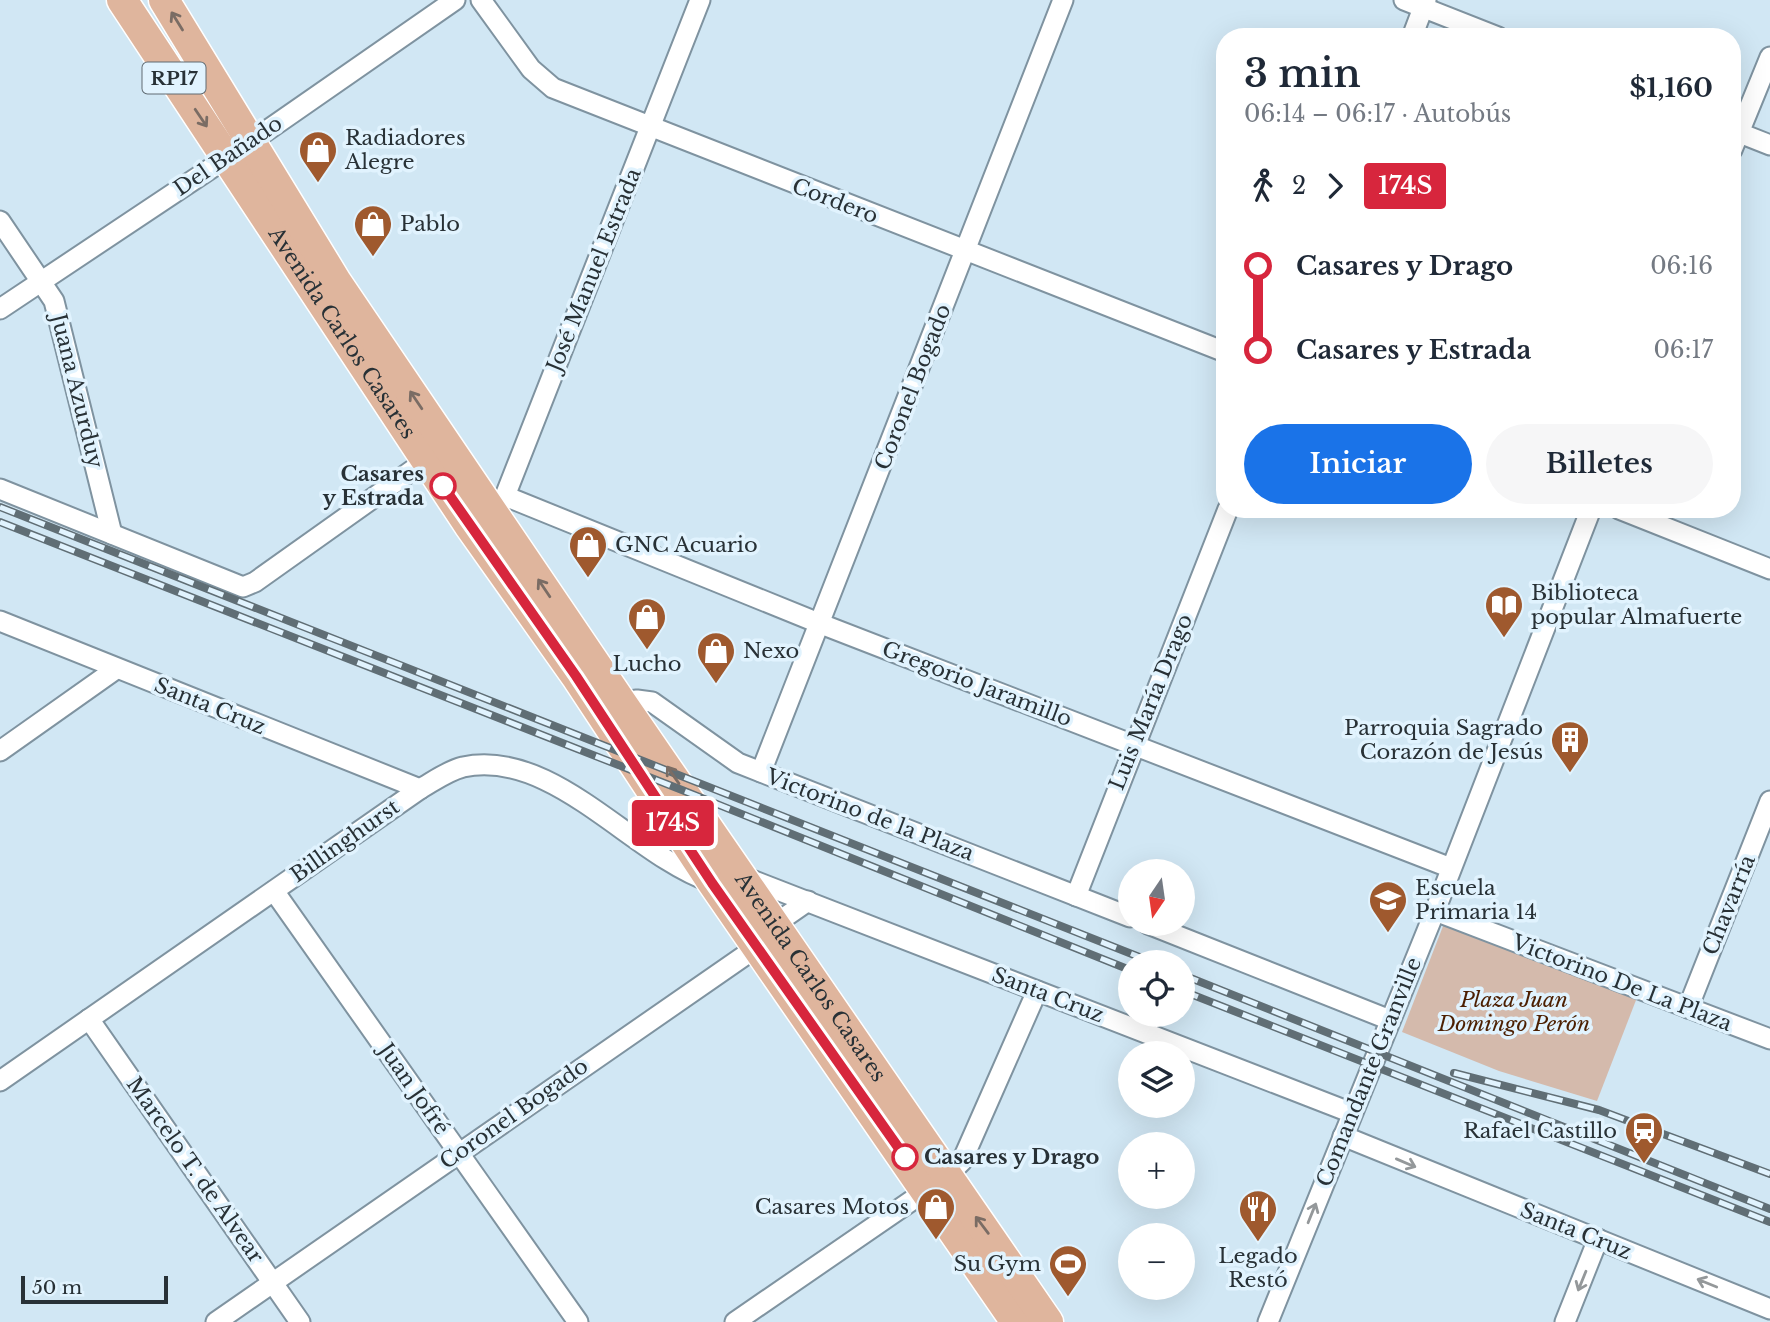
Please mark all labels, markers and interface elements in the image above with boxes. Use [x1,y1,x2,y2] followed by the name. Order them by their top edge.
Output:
[169,11,183,31] one-way arrow
[1244,50,1361,97] text: 3 min
[142,62,206,94] road number: RP17
[1630,72,1713,104] text: $1,160
[1244,100,1511,128] text: 06:14 – 06:17 · Autobús
[194,107,208,127] one-way arrow
[169,110,287,202] street label: Del Bañado
[344,125,465,175] place label: Radiadores Alegre
[297,129,339,184] shop icon: Radiadores Alegre
[540,164,647,378] street label: José Manuel Estrada
[1244,167,1282,205] icon: walk
[1316,167,1354,205] icon: forward
[1378,171,1432,200] text: 174S
[1292,172,1306,200] text: 2
[788,173,882,229] street label: Cordero
[352,203,394,258] shop icon: Pablo
[400,211,460,237] place label: Pablo
[262,221,421,444] street label: Avenida Carlos Casares
[1296,250,1513,282] text: Casares y Drago
[1650,252,1713,280] text: 06:16
[869,300,957,474] street label: Coronel Bogado
[45,308,109,471] street label: Juana Azurduy
[1296,334,1531,366] text: Casares y Estrada
[1653,336,1713,364] text: 06:17
[409,390,423,410] one-way arrow
[1244,424,1472,504] button: Iniciar
[1486,424,1713,504] button: Billetes
[322,461,424,511] place label: Casares y Estrada
[430,473,456,499] marker: Casares y Estrada
[567,524,609,579] shop icon: GNC Acuario
[615,532,758,558] place label: GNC Acuario
[536,579,551,598] one-way arrow
[1531,580,1742,630] place label: Biblioteca popular Almafuerte
[1483,584,1525,639] library icon: Biblioteca popular Almafuerte
[626,596,668,651] shop icon: Lucho
[1104,610,1198,794] street label: Luis María Drago
[695,630,737,685] shop icon: Nexo
[878,636,1076,732] street label: Gregorio Jaramillo
[743,638,799,664] place label: Nexo
[613,651,681,677] place label: Lucho
[151,672,269,740] street label: Santa Cruz
[1344,715,1543,765] place label: Parroquia Sagrado Corazón de Jesús
[1549,719,1591,774] building icon: Parroquia Sagrado Corazón de Jesús
[761,763,978,867] street label: Victorino de la Plaza
[666,766,680,786] one-way arrow
[285,794,405,888] street label: Billinghurst
[624,800,722,846] line badge: 174S
[646,808,700,837] text: 174S
[1697,851,1761,959] street label: Chavarría
[1118,859,1195,936] north arrow
[1118,859,1195,1300] map controls
[729,867,892,1087] street label: Avenida Carlos Casares
[1415,875,1537,925] place label: Escuela Primaria 14
[1367,879,1409,934] school or university icon: Escuela Primaria 14
[1507,929,1736,1037] street label: Victorino De La Plaza
[1118,950,1195,1027] button: locate
[1311,953,1427,1191] street label: Comandante Granville
[988,962,1108,1028] street label: Santa Cruz
[1437,987,1590,1037] park label: Plaza Juan Domingo Perón
[371,1036,455,1140] street label: Juan Jofré
[1118,1041,1195,1118] button: layers
[435,1053,593,1175] street label: Coronel Bogado
[121,1072,269,1268] street label: Marcelo T. de Alvear
[1623,1110,1665,1165] station icon: Rafael Castillo
[1463,1118,1617,1144] place label: Rafael Castillo
[1118,1132,1195,1209] button: +
[892,1144,918,1170] marker: Casares y Drago
[924,1144,1100,1170] place label: Casares y Drago
[1394,1157,1416,1170] one-way arrow
[915,1186,957,1241] shop icon: Casares Motos
[1237,1188,1279,1243] restaurant icon: Legado Restó
[755,1194,909,1220] place label: Casares Motos
[1517,1197,1635,1265] street label: Santa Cruz
[1306,1203,1319,1225] one-way arrow
[975,1216,989,1235] one-way arrow
[1118,1223,1195,1300] button: −
[1047,1243,1089,1298] sports icon: Su Gym
[1218,1243,1298,1293] place label: Legado Restó
[953,1251,1041,1277] place label: Su Gym
[1574,1269,1587,1291] one-way arrow
[21,1273,168,1305] scale bar
[32,1276,82,1299] text: 50 m
[1696,1276,1718,1289] one-way arrow

